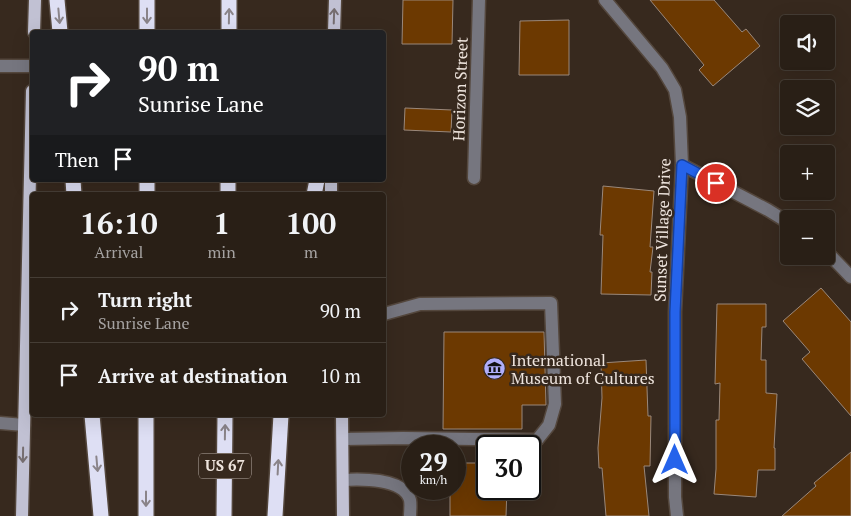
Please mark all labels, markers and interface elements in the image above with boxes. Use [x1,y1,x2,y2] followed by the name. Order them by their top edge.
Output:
[54,8,63,24] one-way arrow
[142,8,152,24] one-way arrow
[224,9,234,25] one-way arrow
[330,9,339,25] one-way arrow
[780,15,835,265] map controls
[780,15,835,70] button: sound
[447,37,473,141] street label: Horizon Street
[138,45,219,91] text: 90 m
[55,50,120,115] icon: right
[780,80,835,135] button: layers
[138,89,264,118] text: Sunrise Lane
[109,145,137,173] icon: arrive
[780,145,835,200] button: +
[55,147,99,172] text: Then
[649,158,675,302] street label: Sunset Village Drive
[695,162,737,204] pin
[702,169,730,197] icon: arrive
[80,203,158,243] text: 16:10
[213,203,230,243] text: 1
[285,203,336,243] text: 100
[780,210,835,265] button: −
[94,241,143,263] text: Arrival
[208,241,236,263] text: min
[304,241,318,263] text: m
[98,287,192,312] text: Turn right
[55,296,83,324] icon: right
[320,298,361,323] text: 90 m
[98,312,190,334] text: Sunrise Lane
[511,349,655,389] place label: International Museum of Cultures
[483,357,507,381] museum icon: International Museum of Cultures
[55,361,83,389] icon: arrive
[98,363,287,388] text: Arrive at destination
[320,363,361,388] text: 10 m
[220,425,230,441] one-way arrow
[648,433,700,485] position arrow
[476,435,541,500] speed limit sign: 30
[419,445,448,478] text: 29
[18,446,28,463] one-way arrow
[199,454,251,478] road number: US 67
[92,455,101,471] one-way arrow
[273,460,282,476] one-way arrow
[420,472,447,487] text: km/h
[141,490,151,506] one-way arrow

